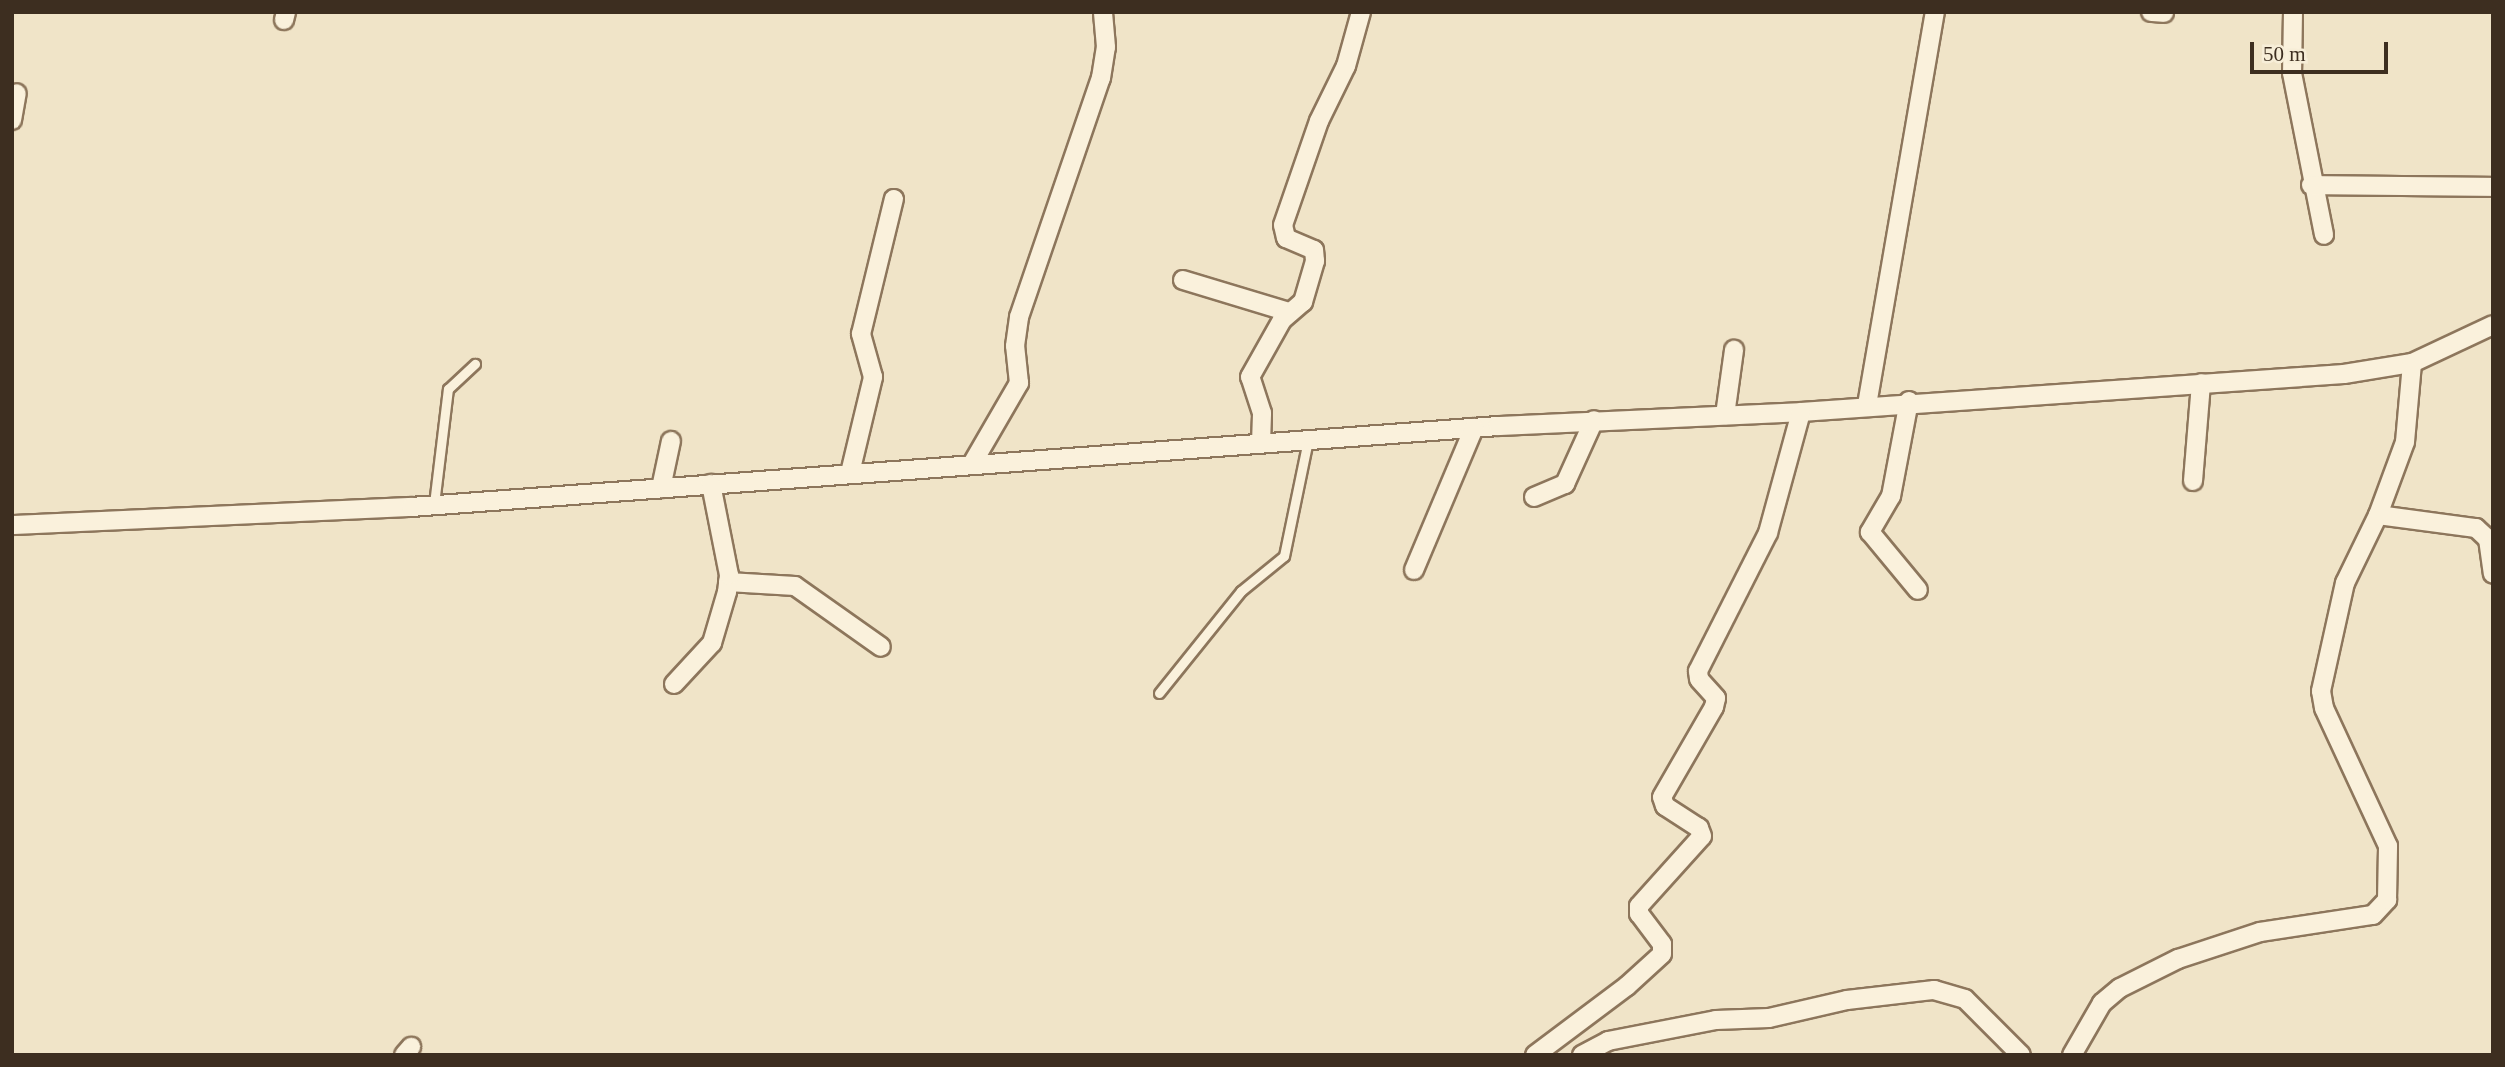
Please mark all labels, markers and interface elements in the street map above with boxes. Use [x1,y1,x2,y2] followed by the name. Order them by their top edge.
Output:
[2253,28,2391,72] scale bar
[2263,42,2306,66] text: 50 m

